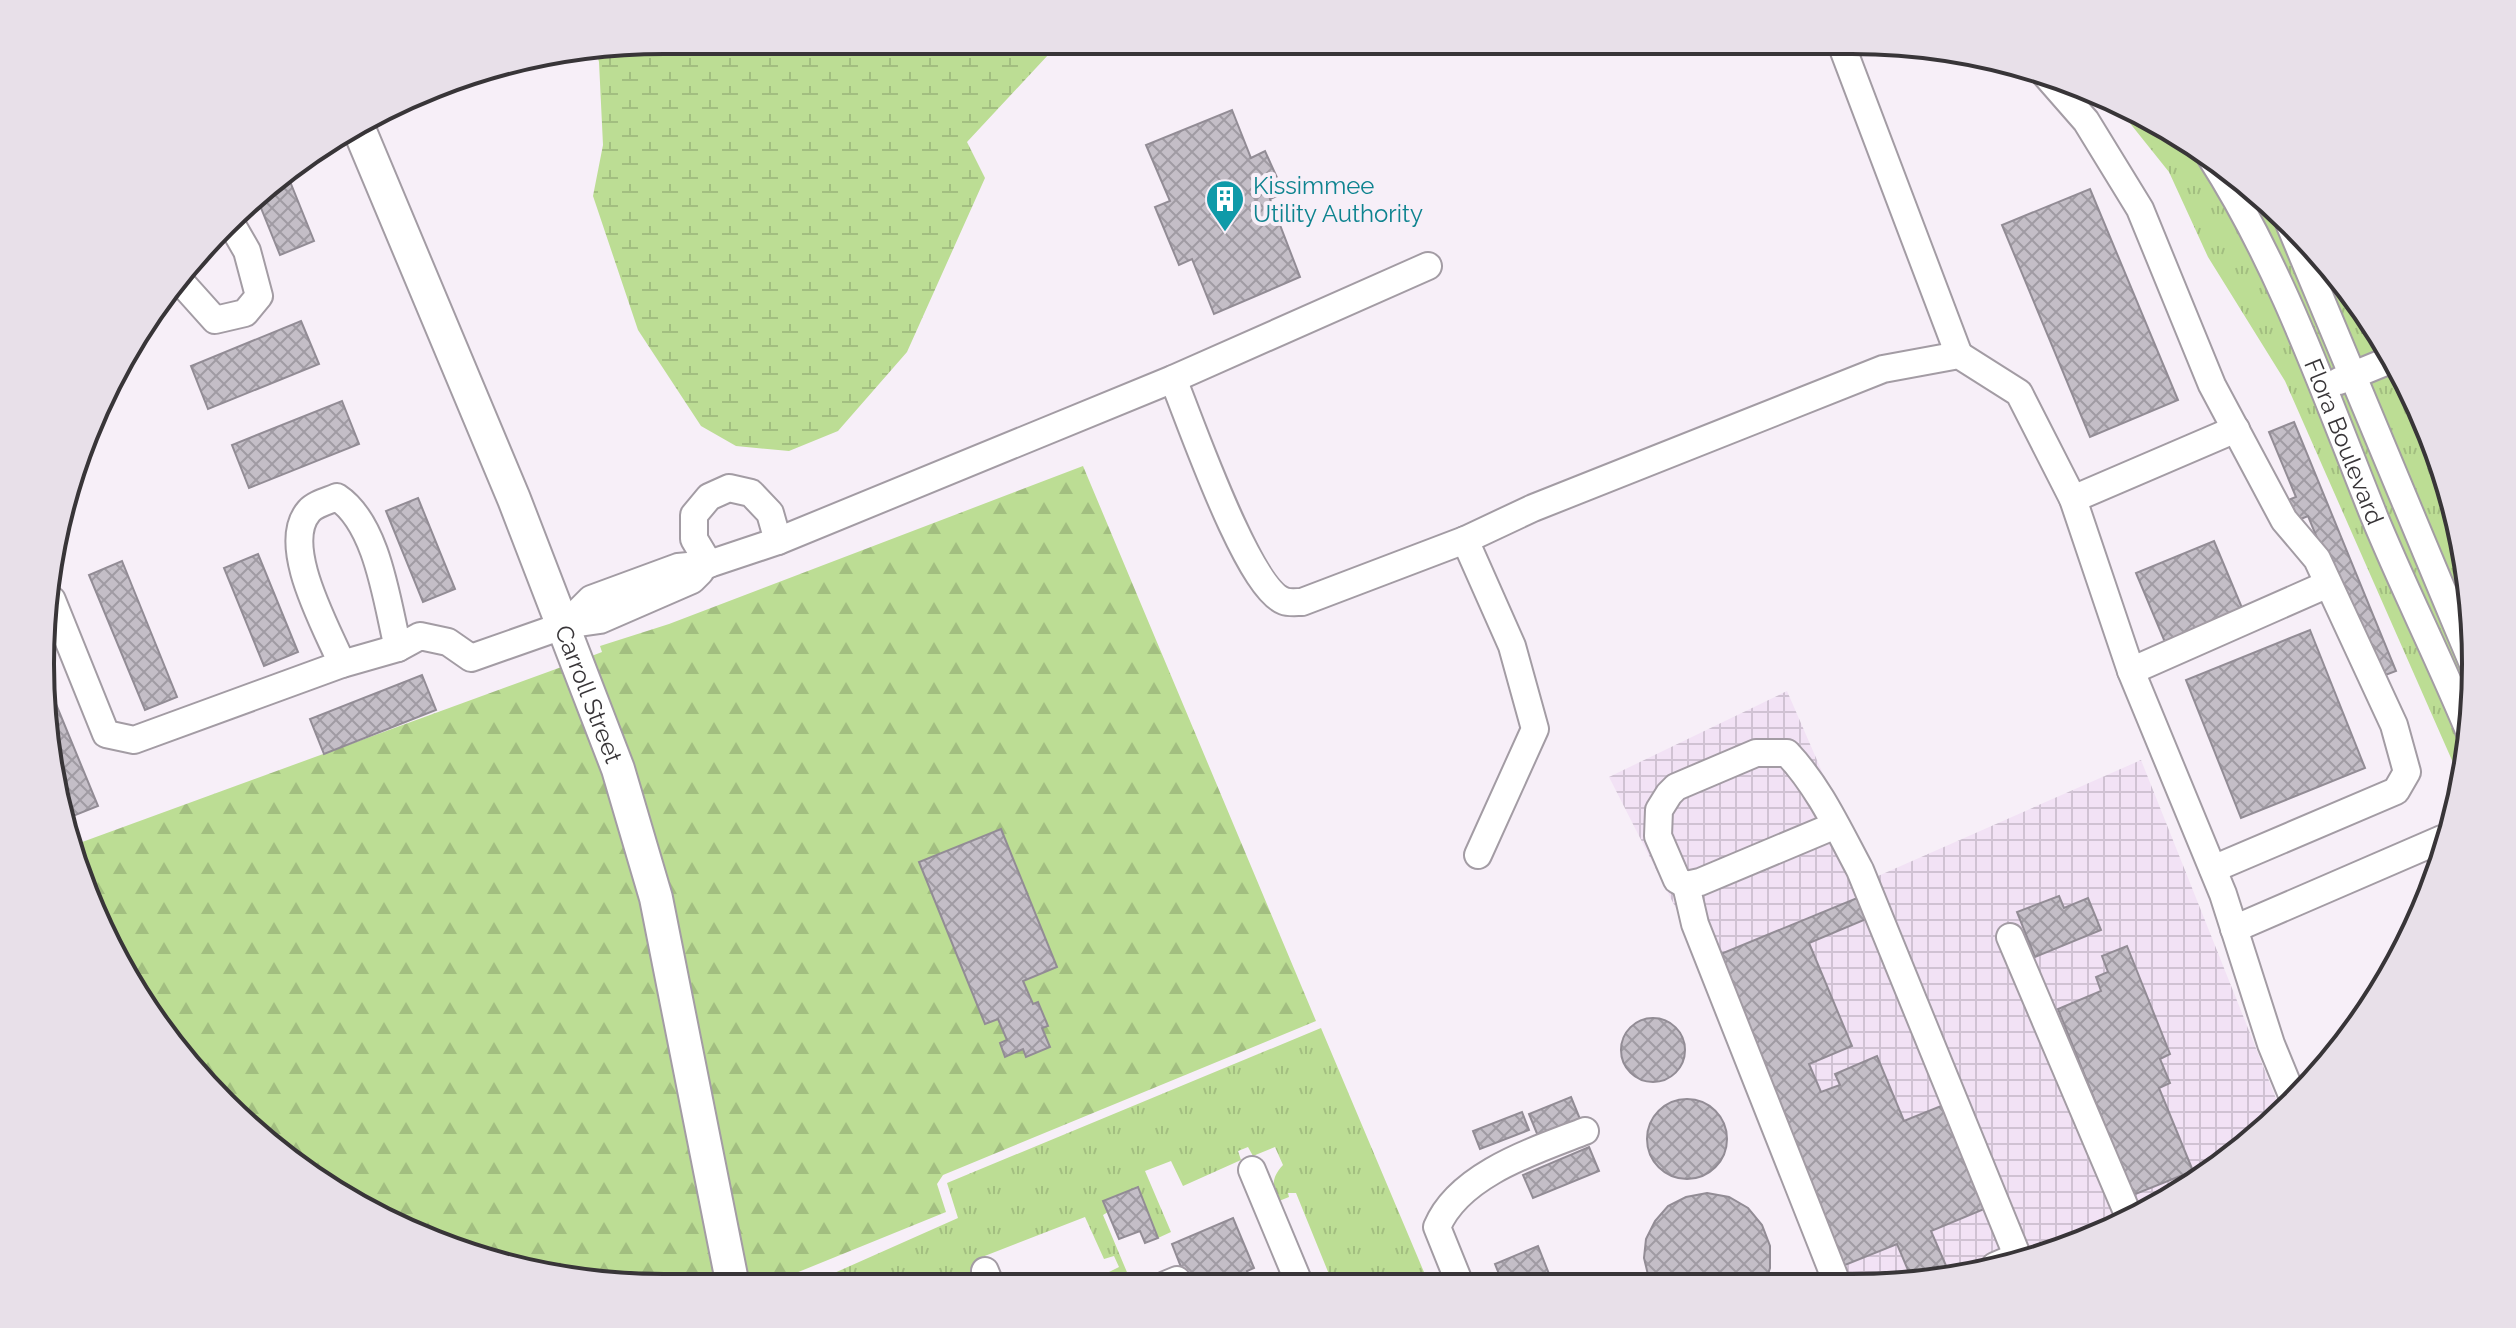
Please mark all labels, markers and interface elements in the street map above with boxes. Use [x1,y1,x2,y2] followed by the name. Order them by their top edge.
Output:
[1253,171,1423,228] place label: Kissimmee Utility Authority
[1204,178,1246,233] building icon: Kissimmee Utility Authority
[2299,354,2390,529] street label: Flora Boulevard
[549,621,629,767] street label: Carroll Street

